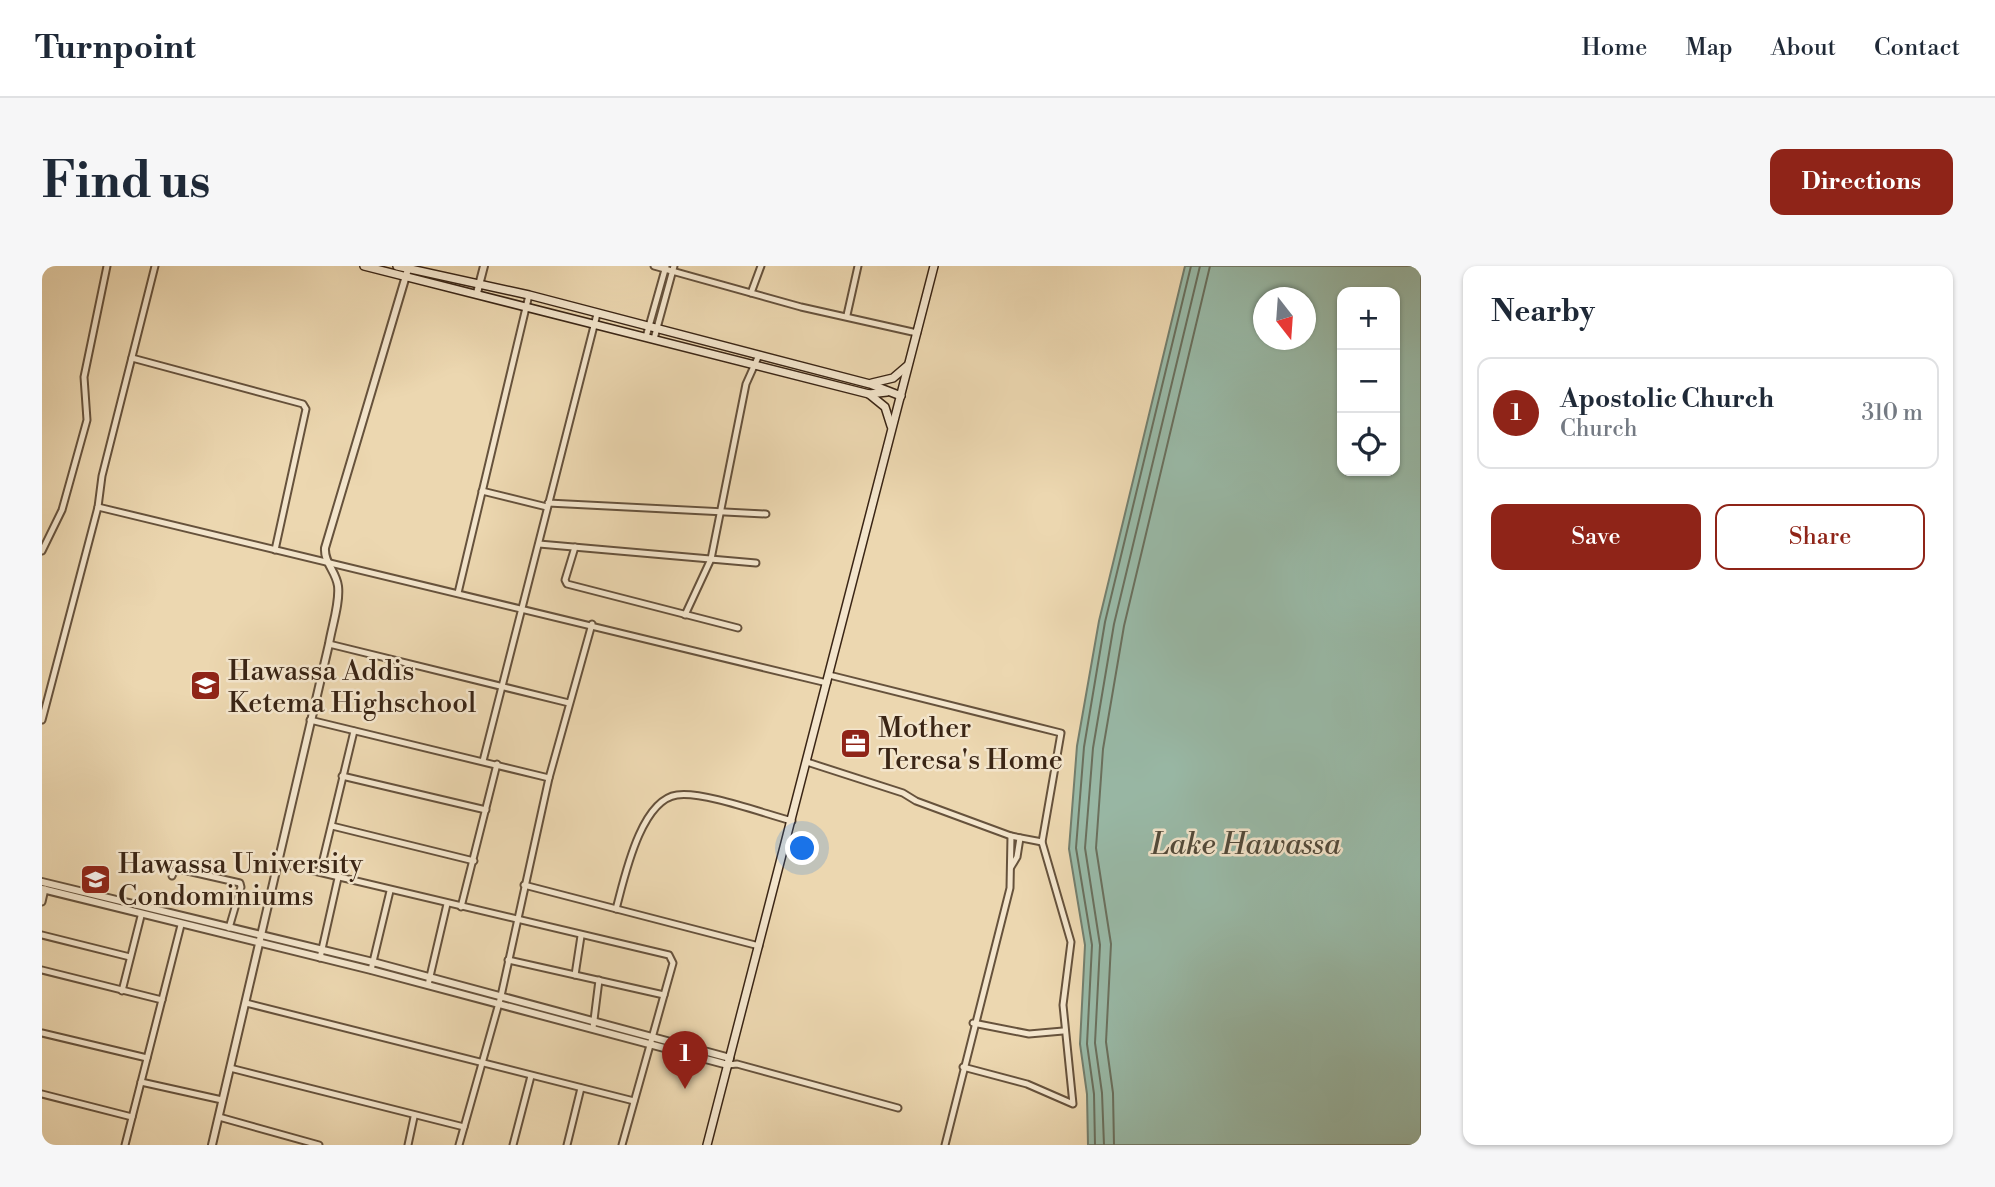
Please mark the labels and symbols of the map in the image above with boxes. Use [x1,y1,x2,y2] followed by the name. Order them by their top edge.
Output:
[1253,287,1316,350] north arrow
[228,654,476,721] place label: Hawassa Addis Ketema Highschool
[188,669,222,703] school or university icon: Hawassa Addis Ketema Highschool
[878,711,1063,778] place label: Mother Teresa's Home
[838,726,872,760] office icon: Mother Teresa's Home
[1150,826,1341,864] water label: Lake Hawassa
[785,831,819,865] your location
[118,847,363,914] place label: Hawassa University Condominiums
[78,862,112,896] school or university icon: Hawassa University Condominiums
[662,1031,708,1089] pin: 1

